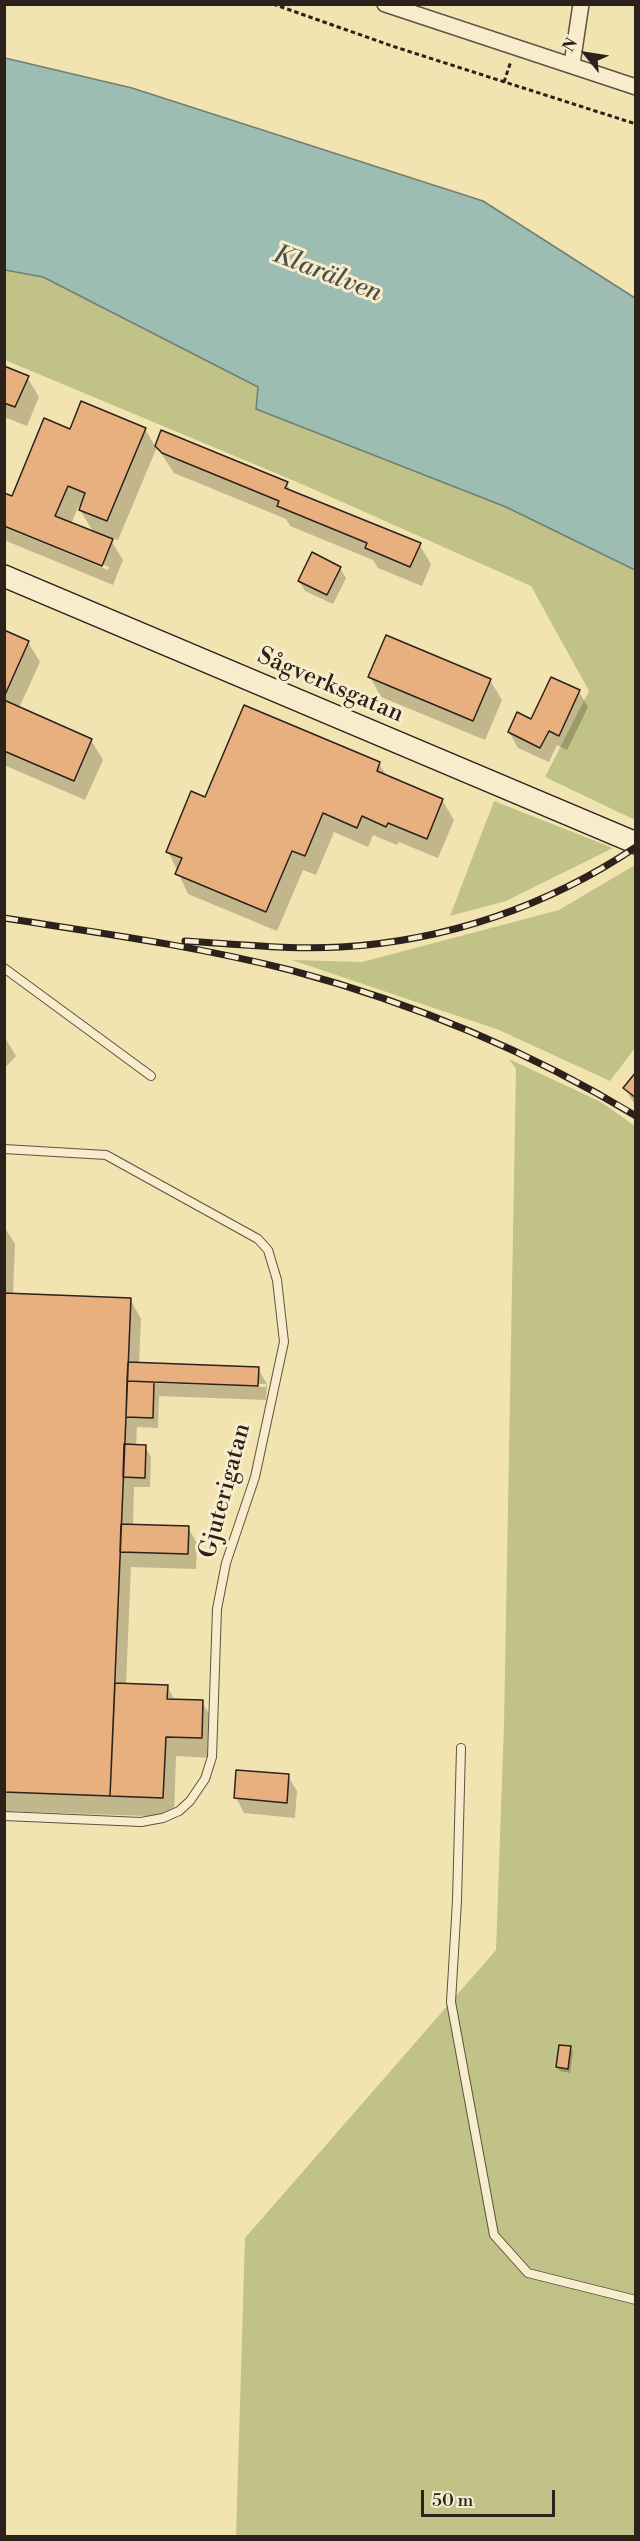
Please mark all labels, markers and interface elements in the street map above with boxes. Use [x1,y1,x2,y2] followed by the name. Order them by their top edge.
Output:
[556,24,616,84] north arrow
[559,35,582,55] text: N
[268,240,386,310] water label: Klarälven
[253,642,407,730] street label: Sågverksgatan
[194,1420,258,1562] street label: Gjuterigatan
[424,2478,558,2516] scale bar
[432,2489,473,2512] text: 50 m

